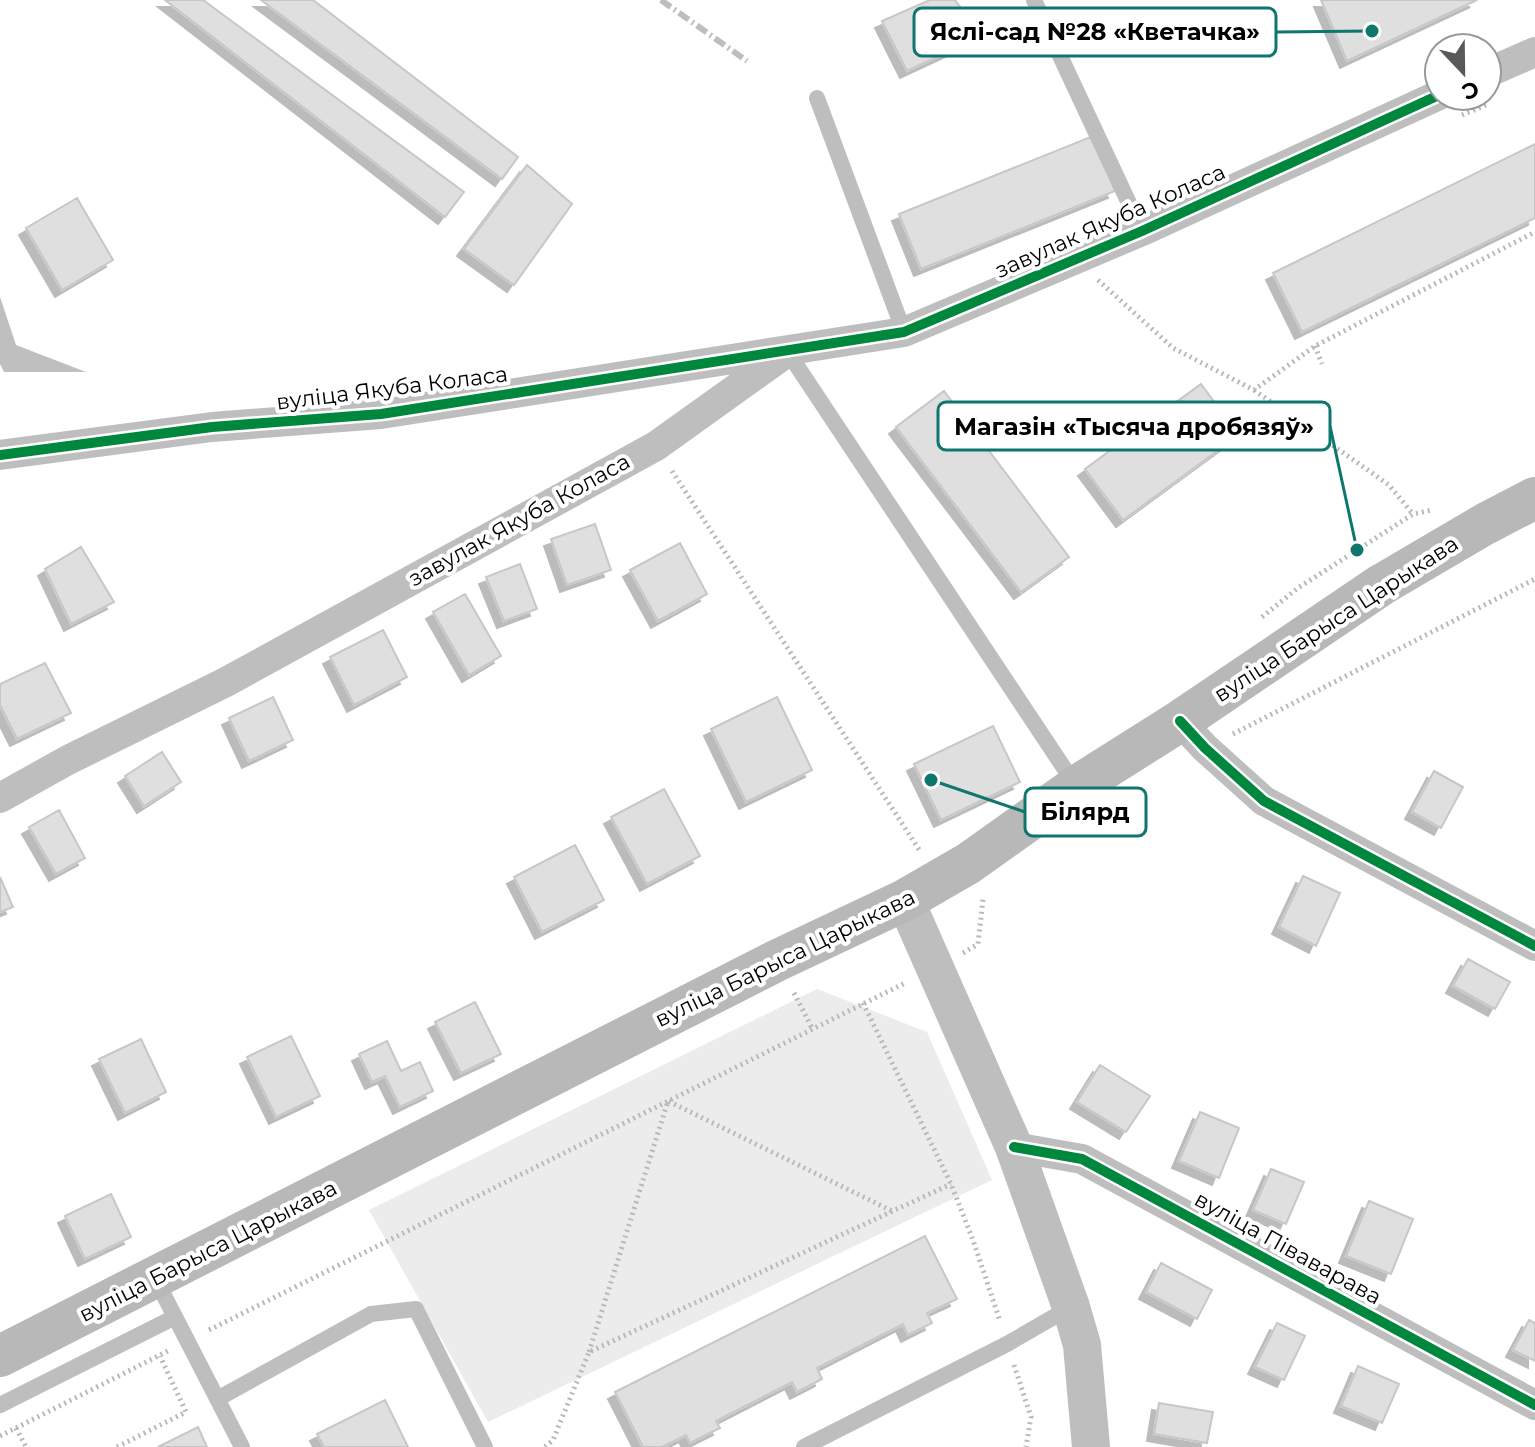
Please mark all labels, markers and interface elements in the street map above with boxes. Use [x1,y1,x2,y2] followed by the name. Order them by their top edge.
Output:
[914,8,1276,56] callout: Яслі-сад №28 «Кветачка»
[930,17,1260,46] text: Яслі-сад №28 «Кветачка»
[1423,32,1503,112] north arrow
[1458,75,1483,106] text: С
[991,158,1229,284] street label: завулак Якуба Коласа
[275,360,509,416] street label: вуліца Якуба Коласа
[938,402,1330,450] callout: Магазін «Тысяча дробязяў»
[954,412,1314,441] text: Магазін «Тысяча дробязяў»
[403,448,635,592] street label: завулак Якуба Коласа
[1209,530,1463,708] street label: вуліца Барыса Царыкава
[1025,788,1146,836] callout: Білярд
[1040,797,1130,826] text: Білярд
[651,883,919,1033] street label: вуліца Барыса Царыкава
[75,1174,341,1328] street label: вуліца Барыса Царыкава
[1190,1185,1386,1311] street label: вуліца Піваварава

